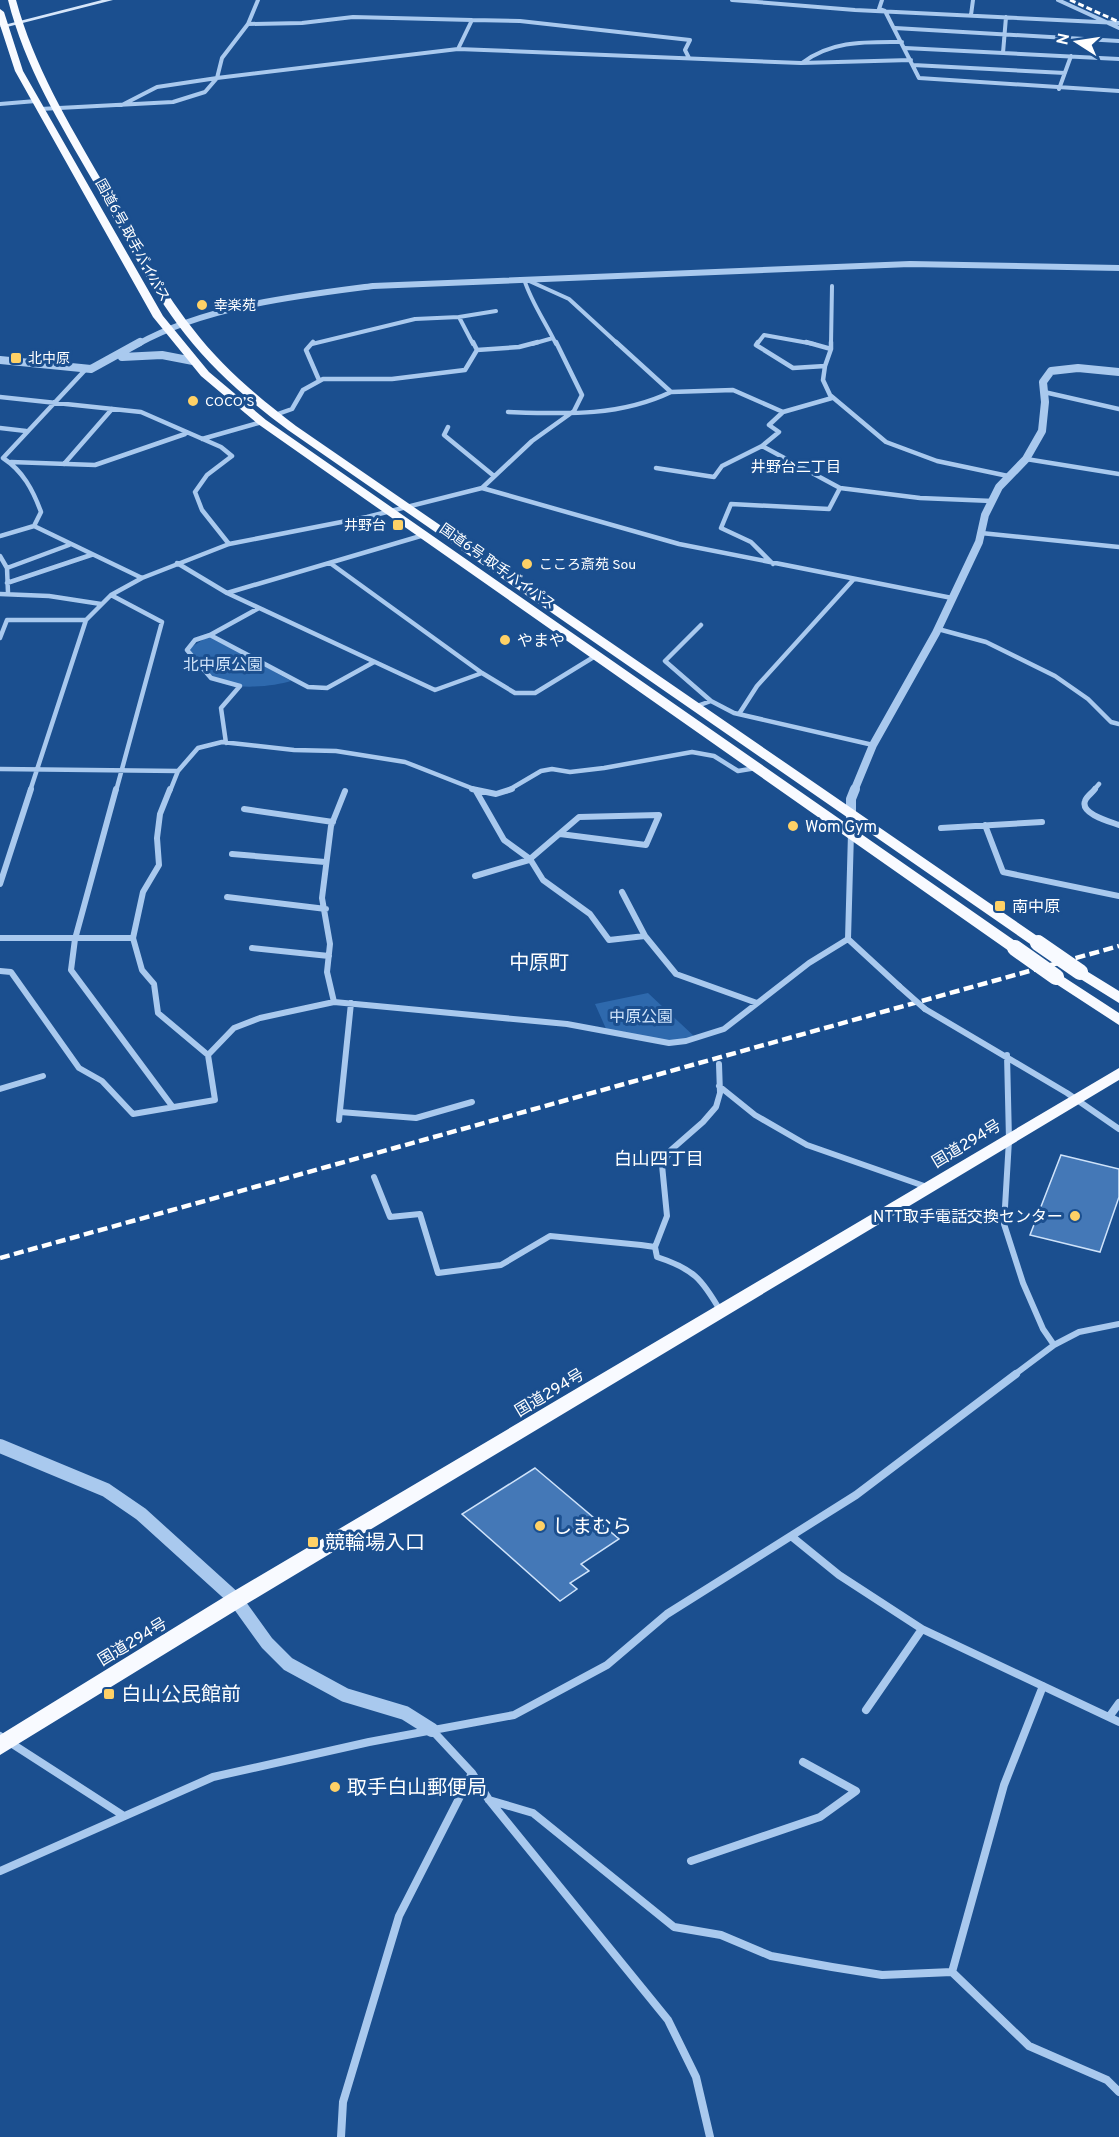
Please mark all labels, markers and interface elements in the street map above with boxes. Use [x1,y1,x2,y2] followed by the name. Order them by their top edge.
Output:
[1047,12,1107,72] north arrow
[1053,32,1075,47] text: N
[91,177,172,305] street label: 国道6号 取手バイパス
[195,298,209,312] marker: 幸楽苑
[214,298,256,315] place label: 幸楽苑
[28,350,70,368] place label: 北中原
[9,351,23,365] marker: 北中原
[186,394,200,408] marker: COCO’S
[205,394,255,411] place label: COCO’S
[751,458,841,478] district label: 井野台二丁目
[344,517,386,535] place label: 井野台
[391,518,405,532] marker: 井野台
[436,521,558,614] street label: 国道6号 取手バイパス
[520,557,534,571] marker: こころ斎苑 Sou
[539,557,636,574] place label: こころ斎苑 Sou
[517,632,565,652] place label: やまや
[498,633,512,647] marker: やまや
[183,656,263,676] park label: 北中原公園
[805,818,877,838] place label: Wom Gym
[786,819,800,833] marker: Wom Gym
[1012,898,1060,918] place label: 南中原
[993,899,1007,913] marker: 南中原
[509,951,569,977] district label: 中原町
[609,1008,673,1028] park label: 中原公園
[929,1116,1005,1173] street label: 国道294号
[614,1149,704,1172] district label: 白山四丁目
[873,1208,1063,1228] place label: NTT取手電話交換センター
[1068,1209,1082,1223] marker: NTT取手電話交換センター
[512,1365,588,1422] street label: 国道294号
[552,1515,632,1541] place label: しまむら
[533,1519,547,1533] marker: しまむら
[325,1531,425,1557] place label: 競輪場入口
[306,1535,320,1549] marker: 競輪場入口
[95,1614,171,1671] street label: 国道294号
[121,1683,241,1709] place label: 白山公民館前
[102,1687,116,1701] marker: 白山公民館前
[347,1776,487,1802] place label: 取手白山郵便局
[328,1780,342,1794] marker: 取手白山郵便局

